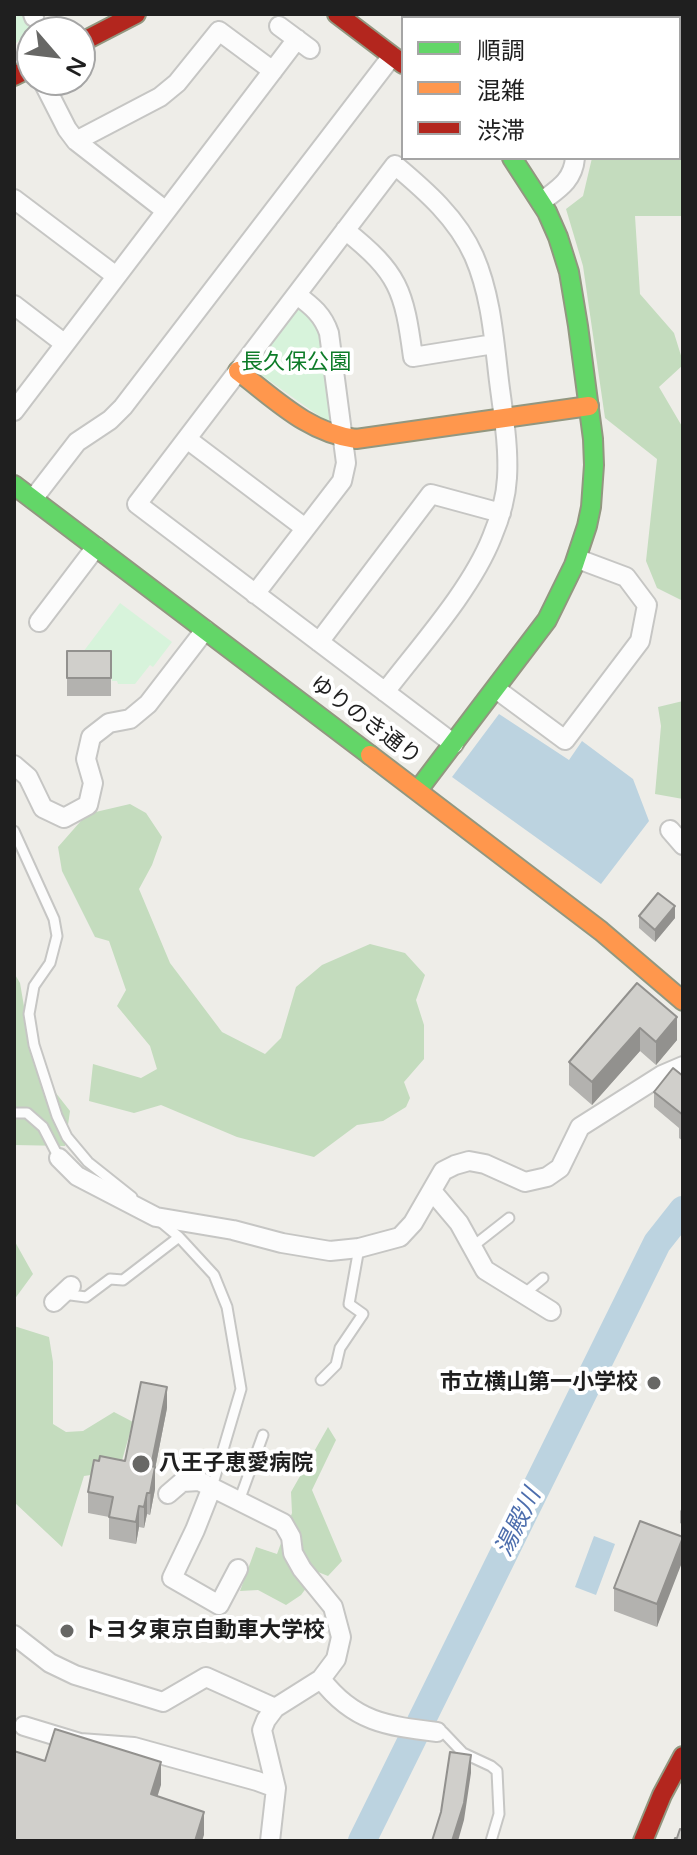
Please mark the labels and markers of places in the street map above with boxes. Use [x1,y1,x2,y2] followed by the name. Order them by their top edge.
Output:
[440,1370,638,1396] place label: 市立横山第一小学校
[645,1374,663,1392] marker: 市立横山第一小学校
[159,1451,313,1477] place label: 八王子恵愛病院
[130,1453,152,1475] marker: 八王子恵愛病院
[83,1618,325,1644] place label: トヨタ東京自動車大学校
[58,1622,76,1640] marker: トヨタ東京自動車大学校

